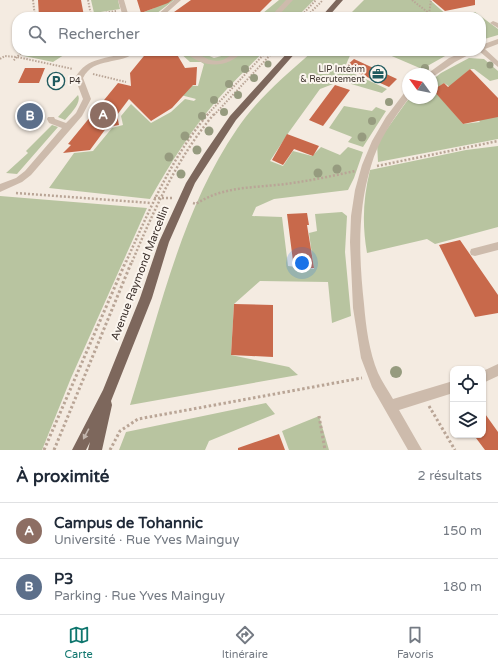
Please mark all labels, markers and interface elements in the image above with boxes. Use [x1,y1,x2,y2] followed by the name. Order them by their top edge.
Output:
[12,12,486,56] search box
[26,23,48,45] icon: search
[58,25,140,43] text: Rechercher
[300,64,366,85] place label: LIP Intérim & Recrutement
[368,64,388,84] office icon: LIP Intérim & Recrutement
[402,68,438,104] north arrow
[46,71,66,91] parking icon: P4
[69,76,81,87] place label: P4
[90,100,116,130] pin: A
[17,101,43,131] pin: B
[108,204,172,342] street label: Avenue Raymond Marcellin
[292,253,312,273] your location
[450,366,486,438] map controls
[450,366,486,402] button: locate
[450,402,486,438] button: layers
[83,428,90,440] one-way arrow
[16,466,109,487] text: À proximité
[418,468,482,484] text: 2 résultats
[54,514,203,532] text: Campus de Tohannic
[24,523,34,539] text: A
[442,523,482,539] text: 150 m
[54,532,239,548] text: Université · Rue Yves Mainguy
[54,570,74,588] text: P3
[24,579,34,595] text: B
[442,579,482,595] text: 180 m
[54,588,225,604] text: Parking · Rue Yves Mainguy
[64,624,93,661] tab: Carte
[222,624,268,661] tab: Itinéraire
[397,624,434,661] tab: Favoris

